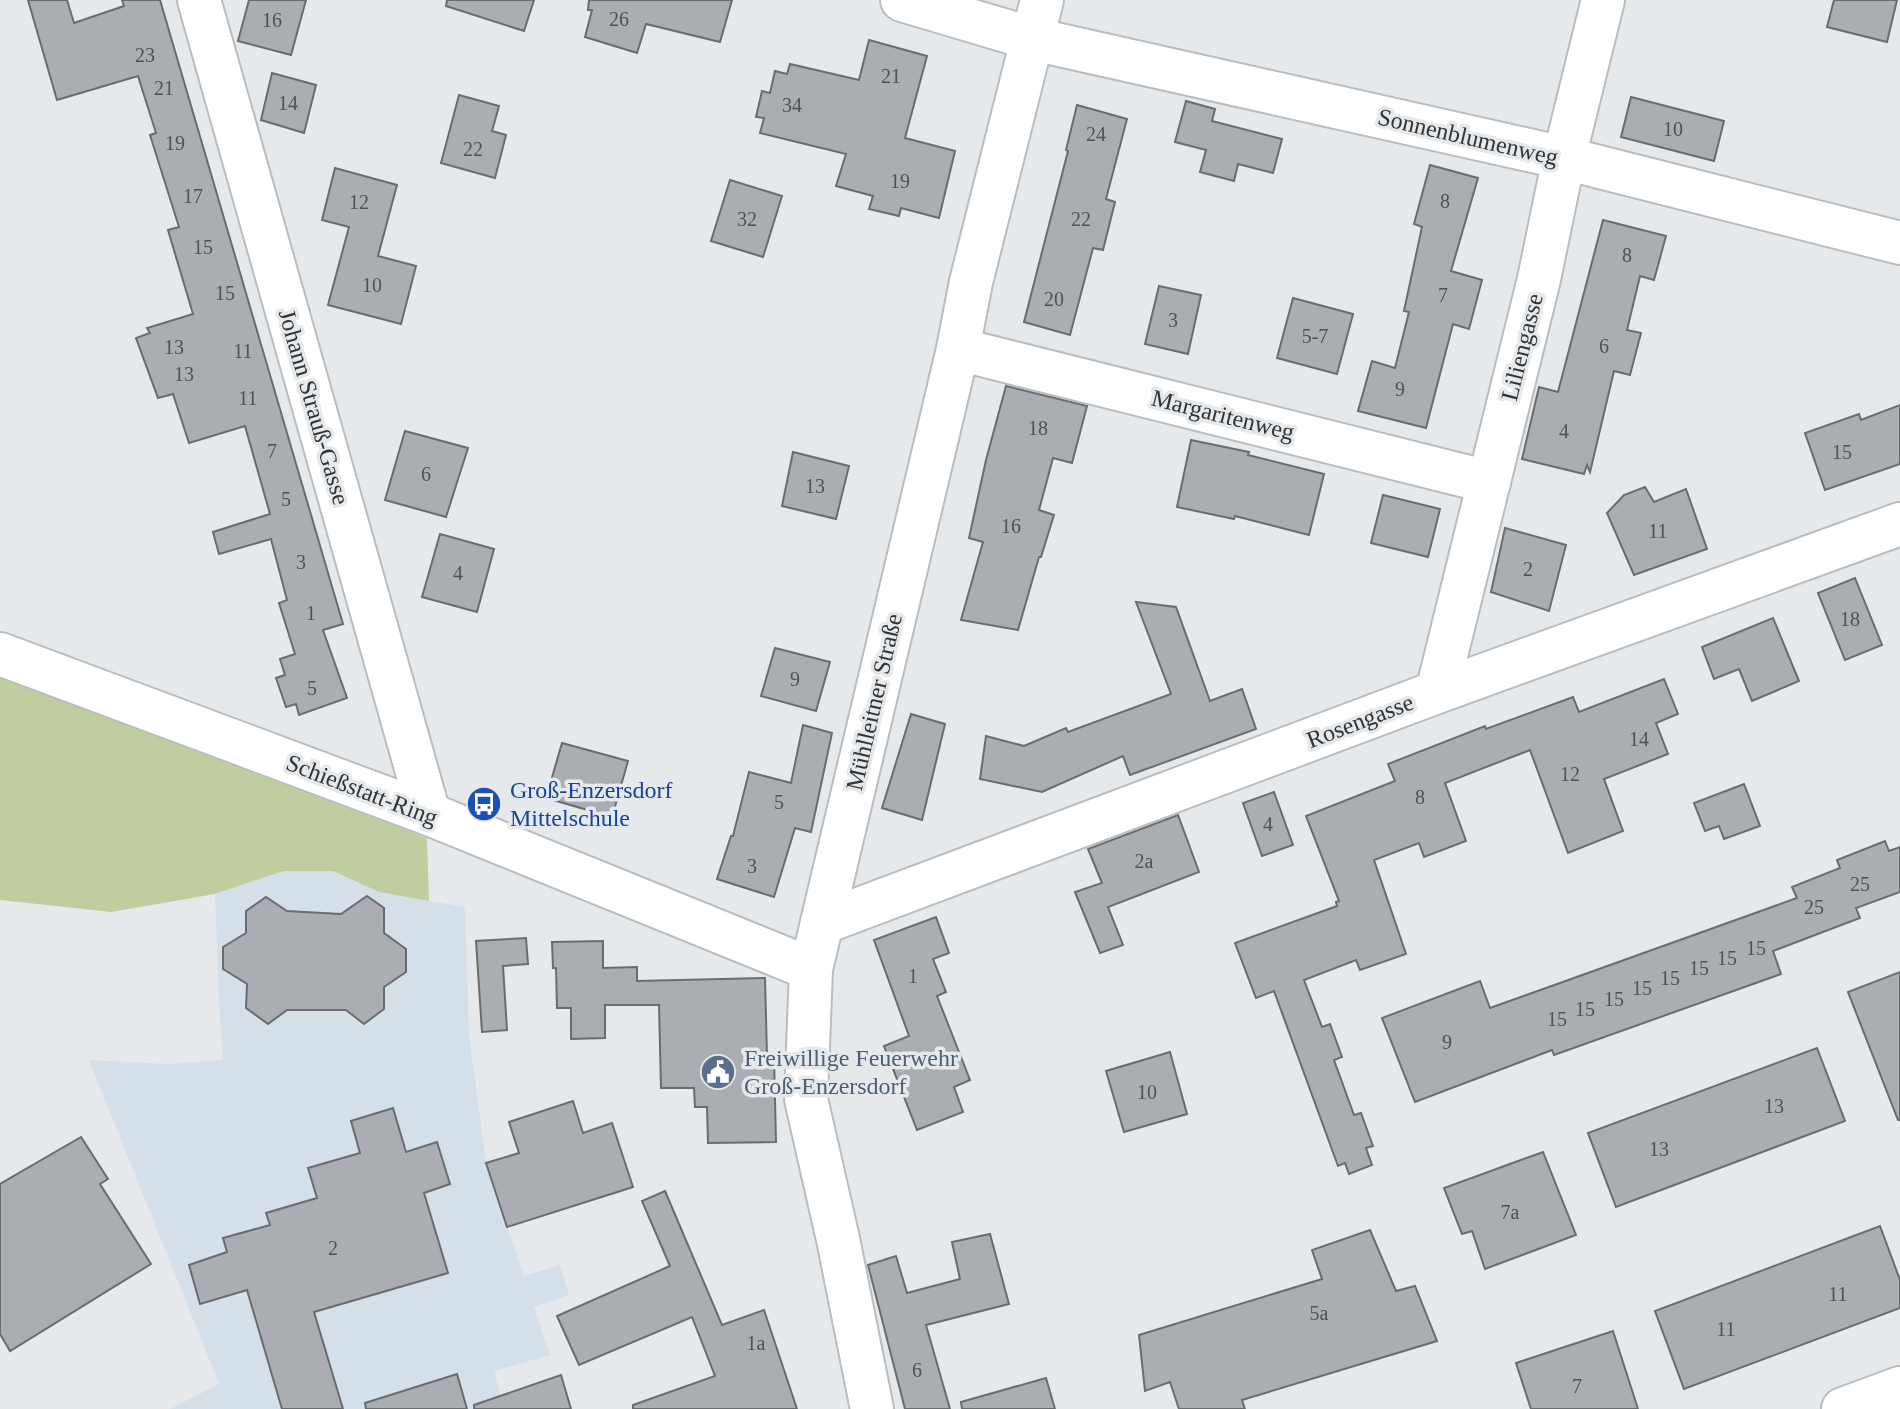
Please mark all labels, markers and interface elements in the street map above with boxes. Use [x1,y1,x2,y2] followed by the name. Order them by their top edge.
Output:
[609,8,629,30] house number: 26
[262,9,282,31] house number: 16
[135,44,155,66] house number: 23
[881,65,901,87] house number: 21
[154,77,174,99] house number: 21
[278,92,298,114] house number: 14
[782,94,802,116] house number: 34
[1375,104,1561,170] street label: Sonnenblumenweg
[1663,118,1683,140] house number: 10
[1086,123,1106,145] house number: 24
[165,132,185,154] house number: 19
[463,138,483,160] house number: 22
[890,170,910,192] house number: 19
[183,185,203,207] house number: 17
[1440,190,1450,212] house number: 8
[349,191,369,213] house number: 12
[737,208,757,230] house number: 32
[1071,208,1091,230] house number: 22
[193,236,213,258] house number: 15
[1622,244,1632,266] house number: 8
[362,274,382,296] house number: 10
[215,282,235,304] house number: 15
[1438,284,1448,306] house number: 7
[1044,288,1064,310] house number: 20
[1496,291,1548,403] street label: Liliengasse
[274,306,354,508] street label: Johann Strauß-Gasse
[1168,309,1178,331] house number: 3
[1302,325,1328,347] house number: 5-7
[1599,335,1609,357] house number: 6
[164,336,184,358] house number: 13
[233,340,253,362] house number: 11
[174,363,194,385] house number: 13
[1395,378,1405,400] house number: 9
[1149,385,1297,445] street label: Margaritenweg
[238,387,258,409] house number: 11
[1028,417,1048,439] house number: 18
[1559,420,1569,442] house number: 4
[267,440,277,462] house number: 7
[1832,441,1852,463] house number: 15
[421,463,431,485] house number: 6
[805,475,825,497] house number: 13
[281,488,291,510] house number: 5
[1001,515,1021,537] house number: 16
[1648,520,1668,542] house number: 11
[296,551,306,573] house number: 3
[1523,558,1533,580] house number: 2
[453,562,463,584] house number: 4
[306,602,316,624] house number: 1
[1840,608,1860,630] house number: 18
[841,611,907,793] street label: Mühlleitner Straße
[790,668,800,690] house number: 9
[307,677,317,699] house number: 5
[1303,689,1417,753] street label: Rosengasse
[1629,728,1649,750] house number: 14
[283,749,441,831] street label: Schießstatt-Ring
[1560,763,1580,785] house number: 12
[510,777,673,831] place label: Groß-Enzersdorf Mittelschule
[465,785,503,823] bus stop icon: Groß-Enzersdorf Mittelschule
[1415,786,1425,808] house number: 8
[774,791,784,813] house number: 5
[1263,813,1273,835] house number: 4
[1135,850,1154,872] house number: 2a
[747,855,757,877] house number: 3
[1850,873,1870,895] house number: 25
[1804,896,1824,918] house number: 25
[1746,937,1766,959] house number: 15
[1717,947,1737,969] house number: 15
[1689,957,1709,979] house number: 15
[908,965,918,987] house number: 1
[1660,967,1680,989] house number: 15
[1632,977,1652,999] house number: 15
[1604,988,1624,1010] house number: 15
[1575,998,1595,1020] house number: 15
[1547,1008,1567,1030] house number: 15
[1442,1031,1452,1053] house number: 9
[744,1045,958,1099] place label: Freiwillige Feuerwehr Groß-Enzersdorf
[699,1053,737,1091] public building icon: Freiwillige Feuerwehr Groß-Enzersdorf
[1137,1081,1157,1103] house number: 10
[1764,1095,1784,1117] house number: 13
[1649,1138,1669,1160] house number: 13
[1501,1201,1520,1223] house number: 7a
[328,1237,338,1259] house number: 2
[1828,1283,1848,1305] house number: 11
[1310,1302,1329,1324] house number: 5a
[1716,1318,1736,1340] house number: 11
[747,1332,766,1354] house number: 1a
[912,1359,922,1381] house number: 6
[1572,1375,1582,1397] house number: 7

